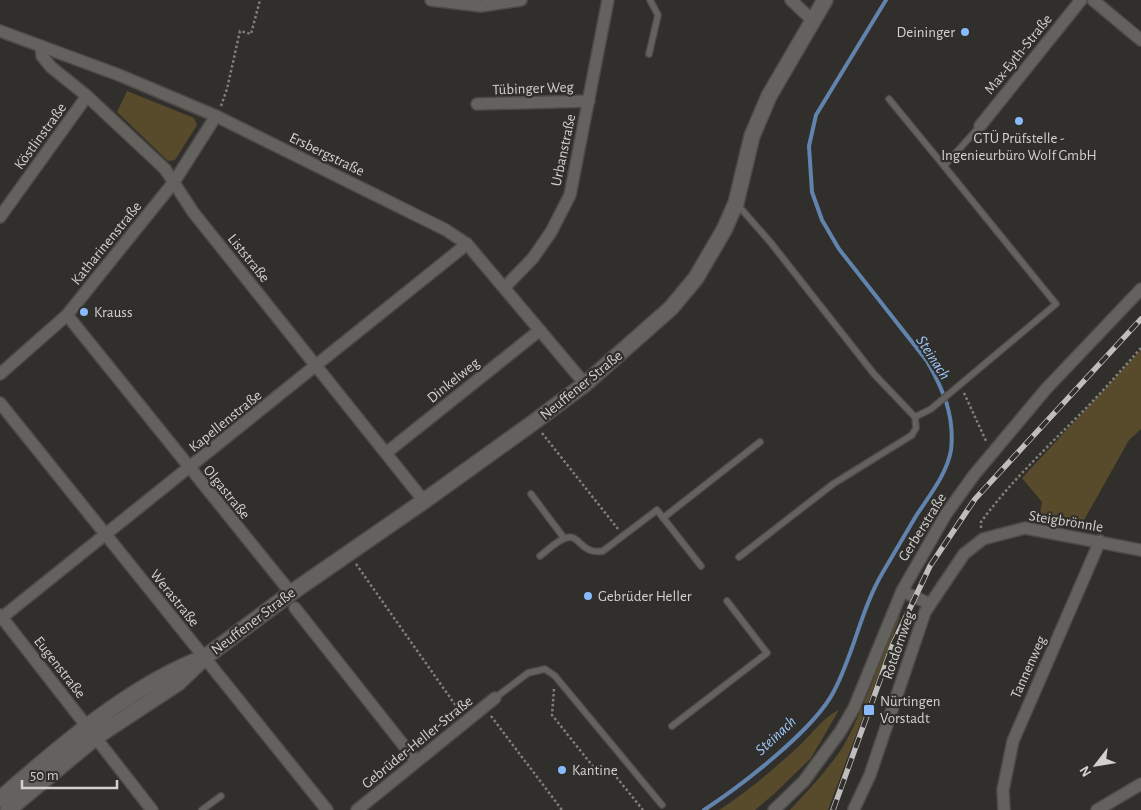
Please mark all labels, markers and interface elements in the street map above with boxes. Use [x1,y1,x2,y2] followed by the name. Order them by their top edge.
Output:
[982,11,1055,97] street label: Max-Eyth-Straße
[897,25,955,40] place label: Deininger
[959,26,971,38] marker: Deininger
[492,80,575,97] street label: Tübinger Weg
[11,100,69,172] street label: Köstlinstraße
[549,113,578,188] street label: Urbanstraße
[1013,115,1025,127] marker: GTÜ Prüfstelle - Ingenieurbüro Wolf GmbH
[941,129,1097,163] place label: GTÜ Prüfstelle - Ingenieurbüro Wolf GmbH
[287,130,367,179] street label: Ersbergstraße
[68,199,144,288] street label: Katharinenstraße
[225,231,273,285] street label: Liststraße
[94,305,132,320] place label: Krauss
[78,306,90,318] marker: Krauss
[913,333,953,383] water label: Steinach
[537,348,625,423] street label: Neuffener Straße
[424,355,483,406] street label: Dinkelweg
[186,388,265,455] street label: Kapellenstraße
[200,463,253,522] street label: Olgastraße
[896,491,949,564] street label: Gerberstraße
[1028,508,1104,535] street label: Steigbrönnle
[147,567,202,630] street label: Werastraße
[209,585,298,658] street label: Neuffener Straße
[598,589,692,604] place label: Gebrüder Heller
[582,590,594,602] marker: Gebrüder Heller
[880,609,917,681] street label: Rotdornweg
[1008,633,1049,701] street label: Tannenweg
[31,634,88,701] street label: Eugenstraße
[359,693,476,792] street label: Gebrüder-Heller-Straße
[880,694,941,726] place label: Nürtingen Vorstadt
[862,703,876,717] marker: Nürtingen Vorstadt
[752,713,799,758] water label: Steinach
[1071,740,1121,790] north arrow
[22,758,118,790] scale bar
[572,763,618,778] place label: Kantine
[1077,763,1094,779] text: N
[556,764,568,776] marker: Kantine
[30,768,59,783] text: 50 m

